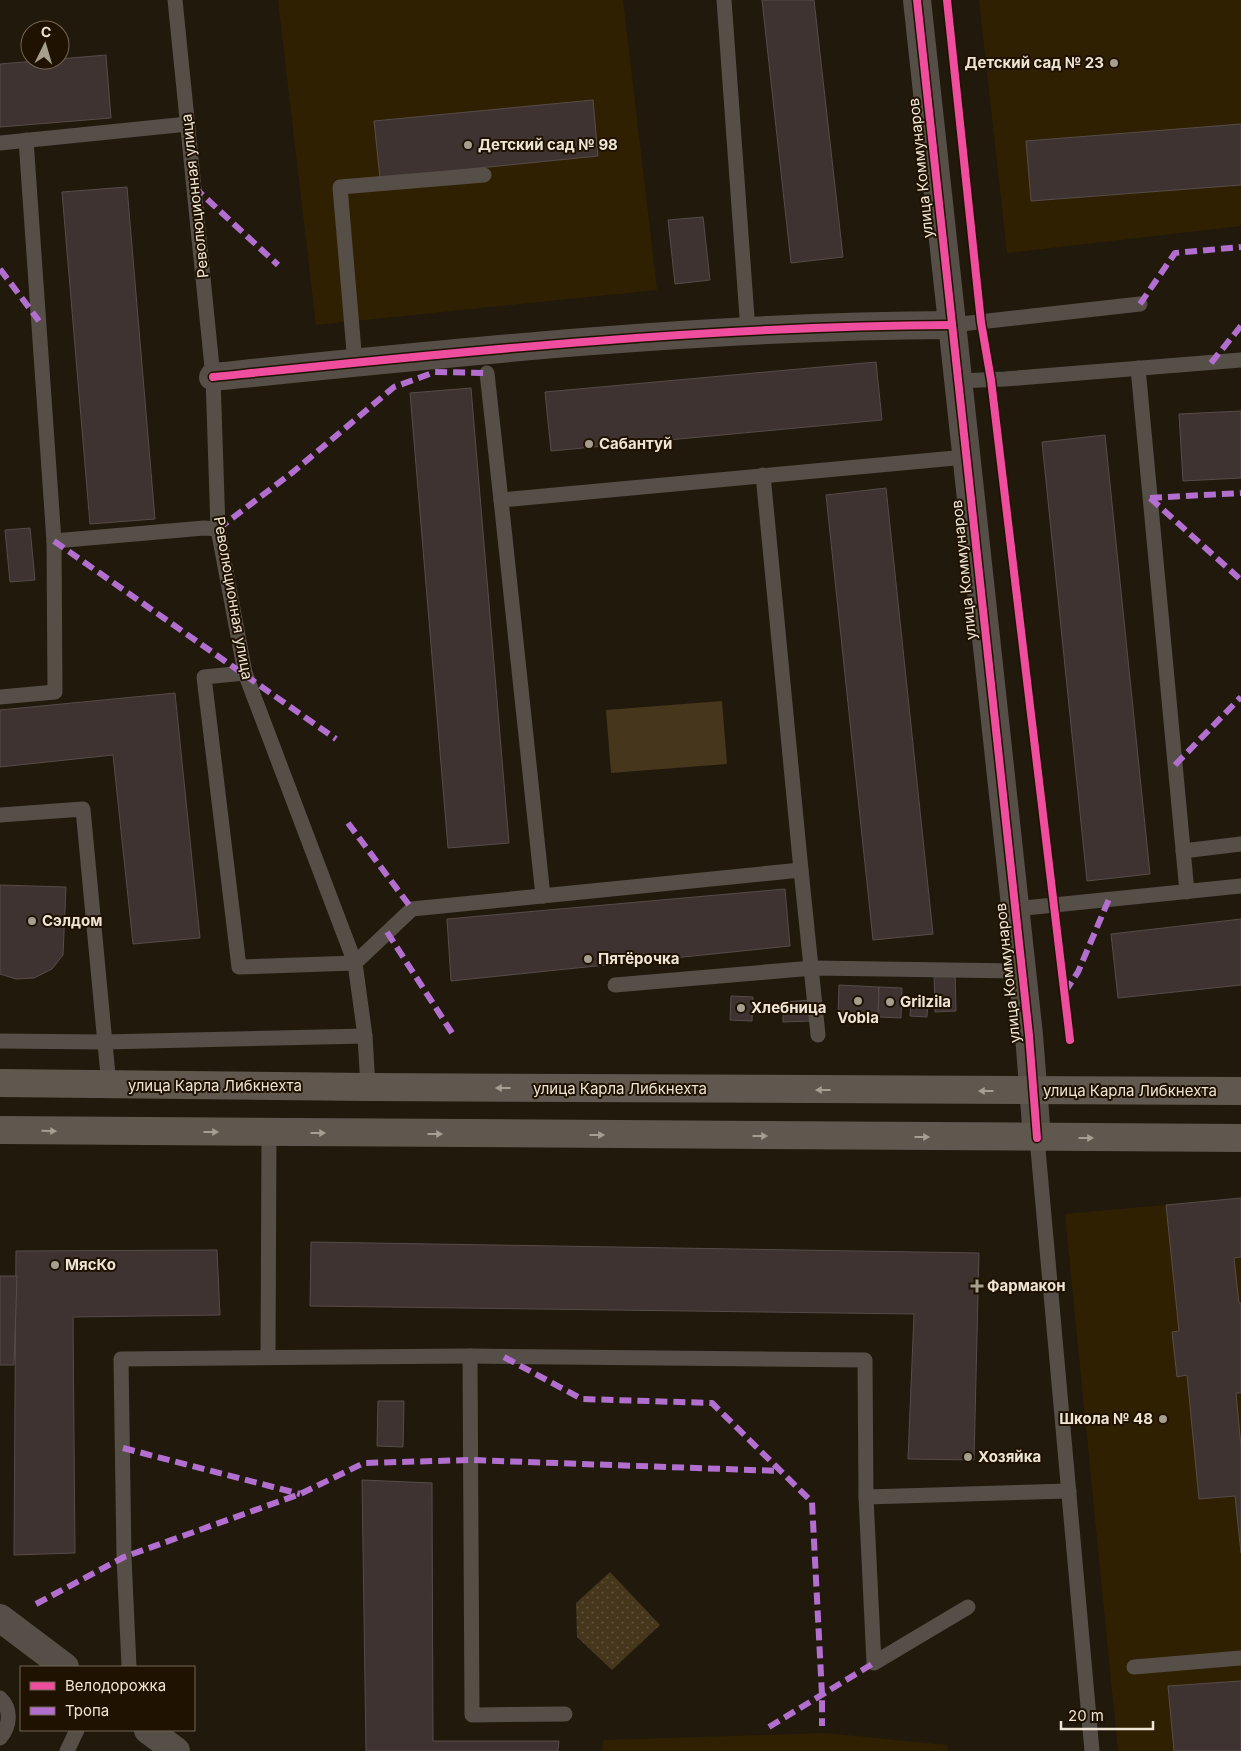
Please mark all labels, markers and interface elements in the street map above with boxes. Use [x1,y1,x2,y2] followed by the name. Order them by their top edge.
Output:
[20,20,70,70] north arrow
[40,23,52,40] text: С
[964,53,1104,72] place label: Детский сад № 23
[1108,57,1120,69] marker: Детский сад № 23
[904,97,937,239] street label: улица Коммунаров
[176,113,213,279] street label: Революционная улица
[478,135,618,154] place label: Детский сад № 98
[462,139,474,151] marker: Детский сад № 98
[599,434,672,453] place label: Сабантуй
[583,438,595,450] marker: Сабантуй
[947,499,980,641] street label: улица Коммунаров
[210,515,257,681] street label: Революционная улица
[991,902,1024,1044] street label: улица Коммунаров
[42,911,102,930] place label: Сэлдом
[26,915,38,927] marker: Сэлдом
[598,949,679,968] place label: Пятёрочка
[582,953,594,965] marker: Пятёрочка
[900,992,951,1011] place label: Grilzila
[852,995,864,1007] marker: Vobla
[884,996,896,1008] marker: Grilzila
[751,998,826,1017] place label: Хлебница
[735,1002,747,1014] marker: Хлебница
[837,1008,879,1027] place label: Vobla
[128,1076,302,1095] street label: улица Карла Либкнехта
[533,1079,707,1098] street label: улица Карла Либкнехта
[1043,1081,1217,1100] street label: улица Карла Либкнехта
[495,1084,511,1092] one-way arrow
[815,1086,831,1094] one-way arrow
[977,1087,993,1095] one-way arrow
[41,1127,57,1135] one-way arrow
[203,1128,219,1136] one-way arrow
[310,1129,326,1137] one-way arrow
[427,1130,443,1138] one-way arrow
[589,1131,605,1139] one-way arrow
[752,1132,768,1140] one-way arrow
[914,1133,930,1141] one-way arrow
[1078,1134,1094,1142] one-way arrow
[65,1255,116,1274] place label: МясКо
[49,1259,61,1271] marker: МясКо
[987,1276,1066,1295] place label: Фармакон
[971,1280,983,1292] marker: Фармакон
[1059,1409,1153,1428] place label: Школа № 48
[1157,1413,1169,1425] marker: Школа № 48
[978,1447,1041,1466] place label: Хозяйка
[962,1451,974,1463] marker: Хозяйка
[20,1666,195,1731] legend
[65,1676,166,1695] text: Велодорожка
[1061,1698,1154,1730] scale bar
[65,1701,109,1720] text: Тропа
[1068,1706,1104,1725] text: 20 m

